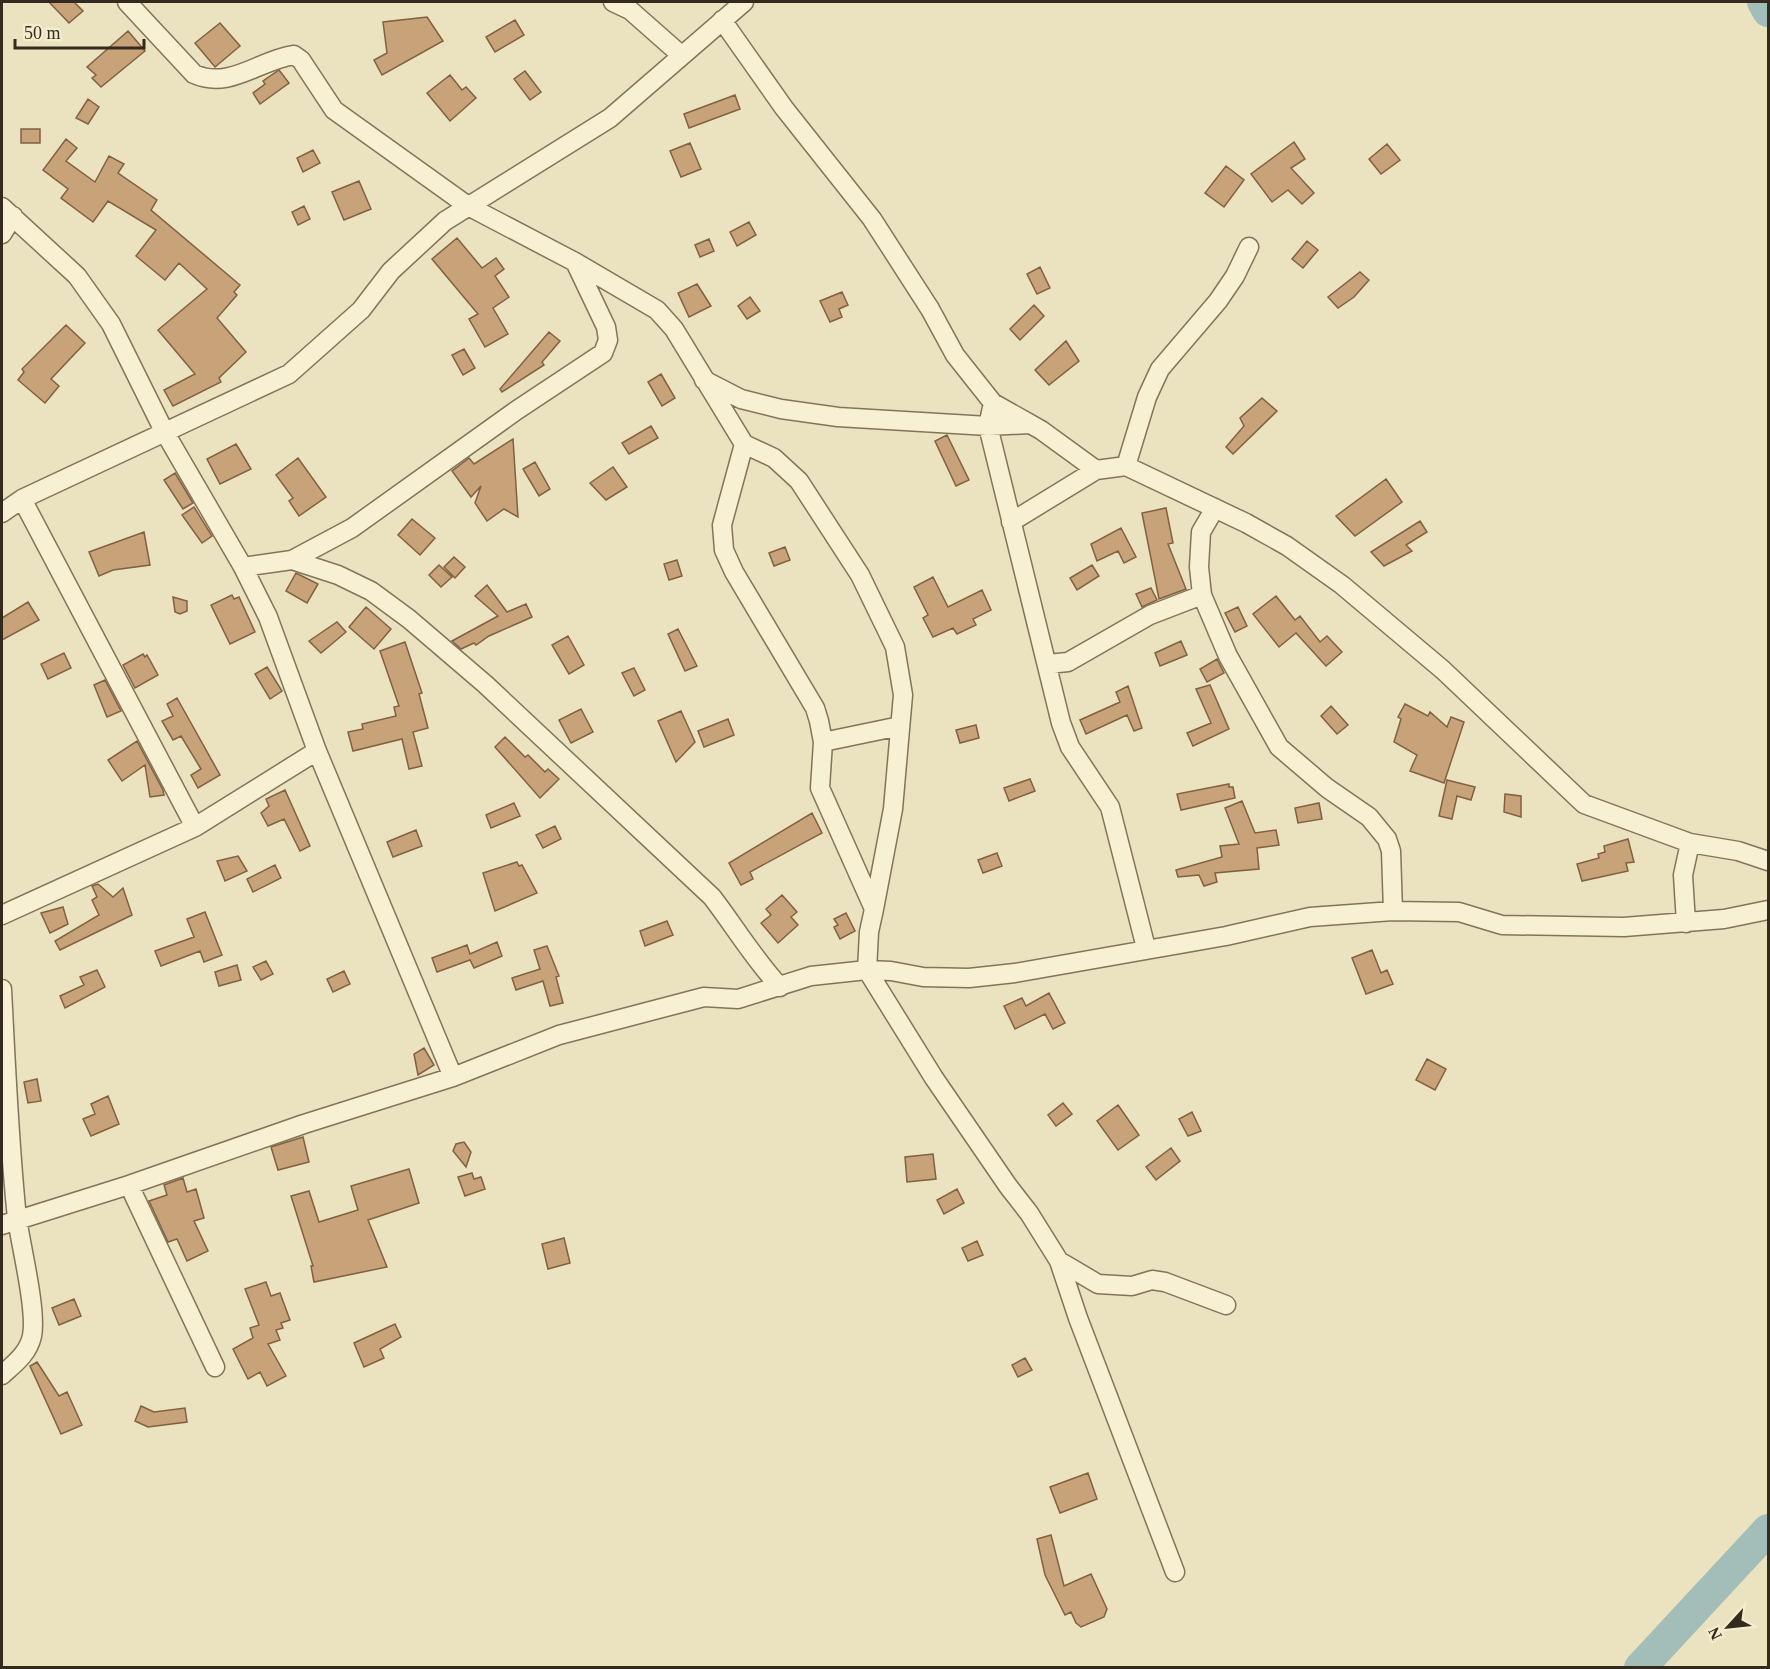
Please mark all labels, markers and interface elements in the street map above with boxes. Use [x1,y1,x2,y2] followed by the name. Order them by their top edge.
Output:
[15,12,144,50] scale bar
[24,23,61,43] text: 50 m
[1698,1597,1758,1657] north arrow
[1705,1624,1725,1643] text: N

